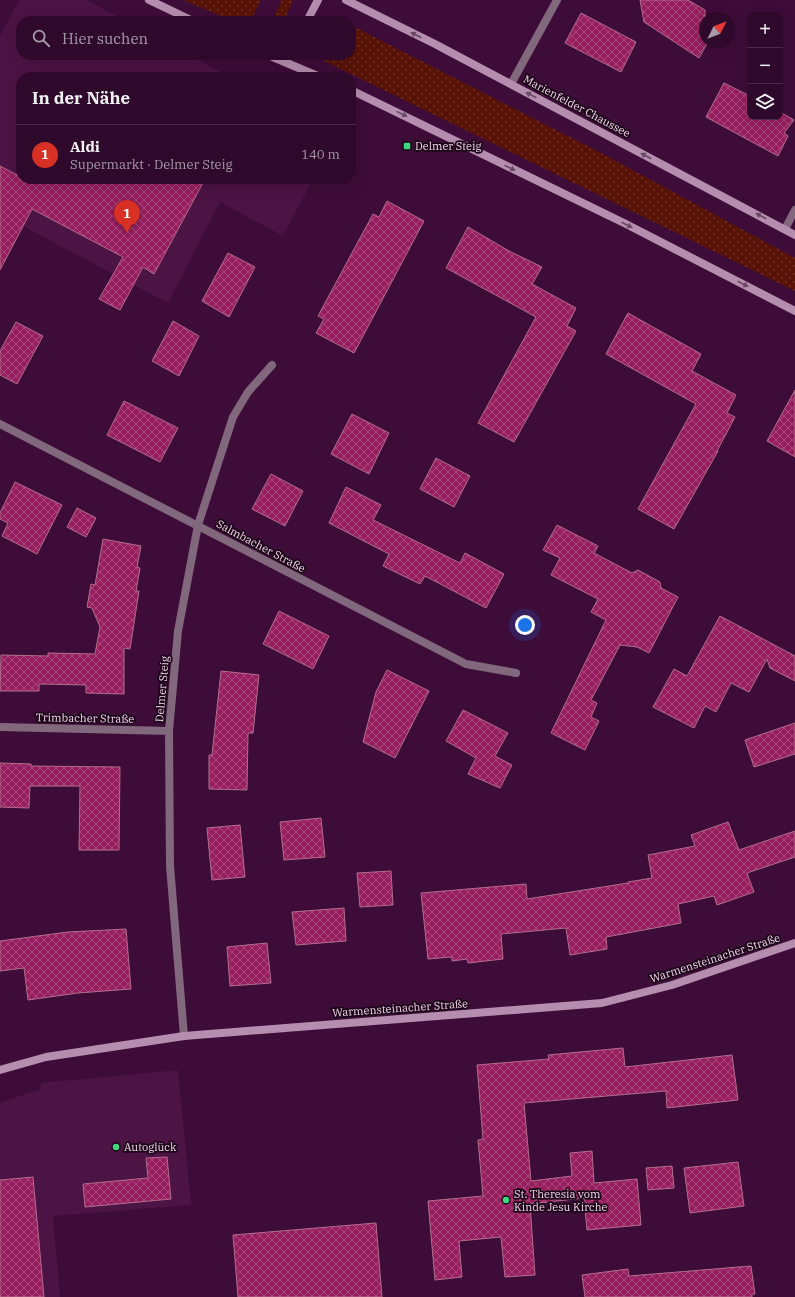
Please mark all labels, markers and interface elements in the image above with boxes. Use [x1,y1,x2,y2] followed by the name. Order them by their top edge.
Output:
[699,12,735,48] north arrow
[747,12,783,120] map controls
[747,12,783,48] button: +
[16,16,356,60] search box
[30,27,52,49] icon: search
[62,29,148,48] text: Hier suchen
[410,31,421,38] one-way arrow
[747,48,783,84] button: −
[521,72,633,140] street label: Marienfelder Chaussee
[747,84,783,120] button: layers
[32,87,130,109] text: In der Nähe
[525,91,537,98] one-way arrow
[396,111,407,118] one-way arrow
[70,137,100,156] text: Aldi
[415,139,481,153] place label: Delmer Steig
[402,141,412,151] marker: Delmer Steig
[41,146,49,163] text: 1
[301,146,340,163] text: 140 m
[640,152,652,159] one-way arrow
[70,156,233,173] text: Supermarkt · Delmer Steig
[504,165,516,171] one-way arrow
[114,200,140,233] pin: 1
[755,213,766,220] one-way arrow
[621,221,633,228] one-way arrow
[737,281,748,287] one-way arrow
[214,517,308,575] street label: Salmbacher Straße
[515,615,535,635] your location
[152,655,172,723] street label: Delmer Steig
[36,710,134,726] street label: Trimbacher Straße
[648,930,782,986] street label: Warmensteinacher Straße
[332,996,468,1020] street label: Warmensteinacher Straße
[124,1140,177,1154] place label: Autoglück
[111,1142,121,1152] marker: Autoglück
[514,1187,608,1214] place label: St. Theresia vom Kinde Jesu Kirche
[501,1195,511,1205] marker: St. Theresia vom Kinde Jesu Kirche

